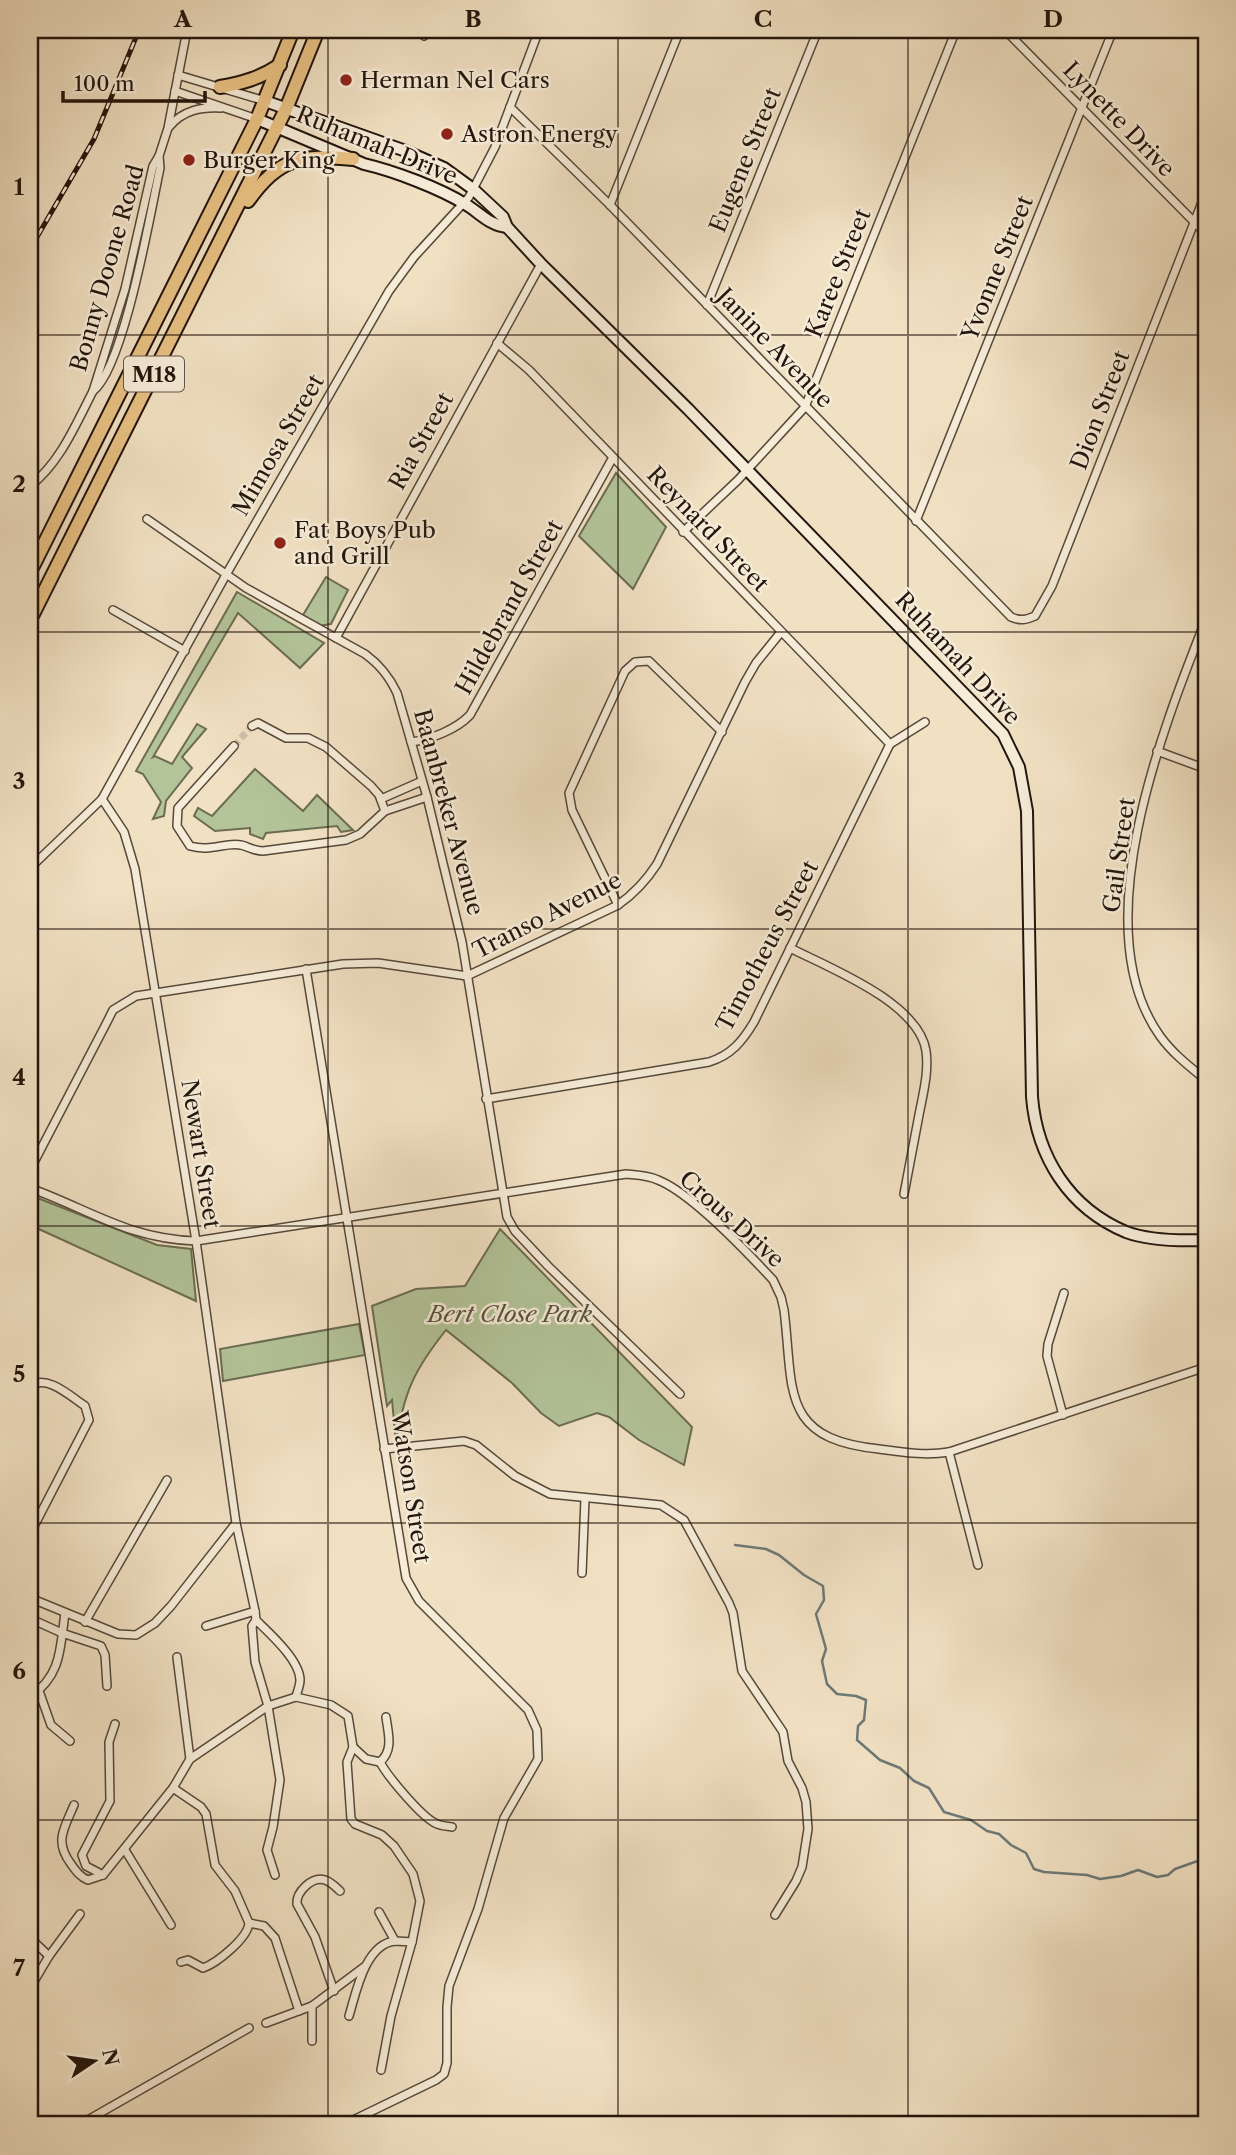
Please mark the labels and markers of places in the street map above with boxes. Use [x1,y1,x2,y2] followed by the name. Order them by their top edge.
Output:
[360,66,550,94] place label: Herman Nel Cars
[338,72,354,88] marker: Herman Nel Cars
[460,120,618,148] place label: Astron Energy
[439,126,455,142] marker: Astron Energy
[203,146,335,174] place label: Burger King
[181,152,197,168] marker: Burger King
[294,516,436,570] place label: Fat Boys Pub and Grill
[272,535,288,551] marker: Fat Boys Pub and Grill

